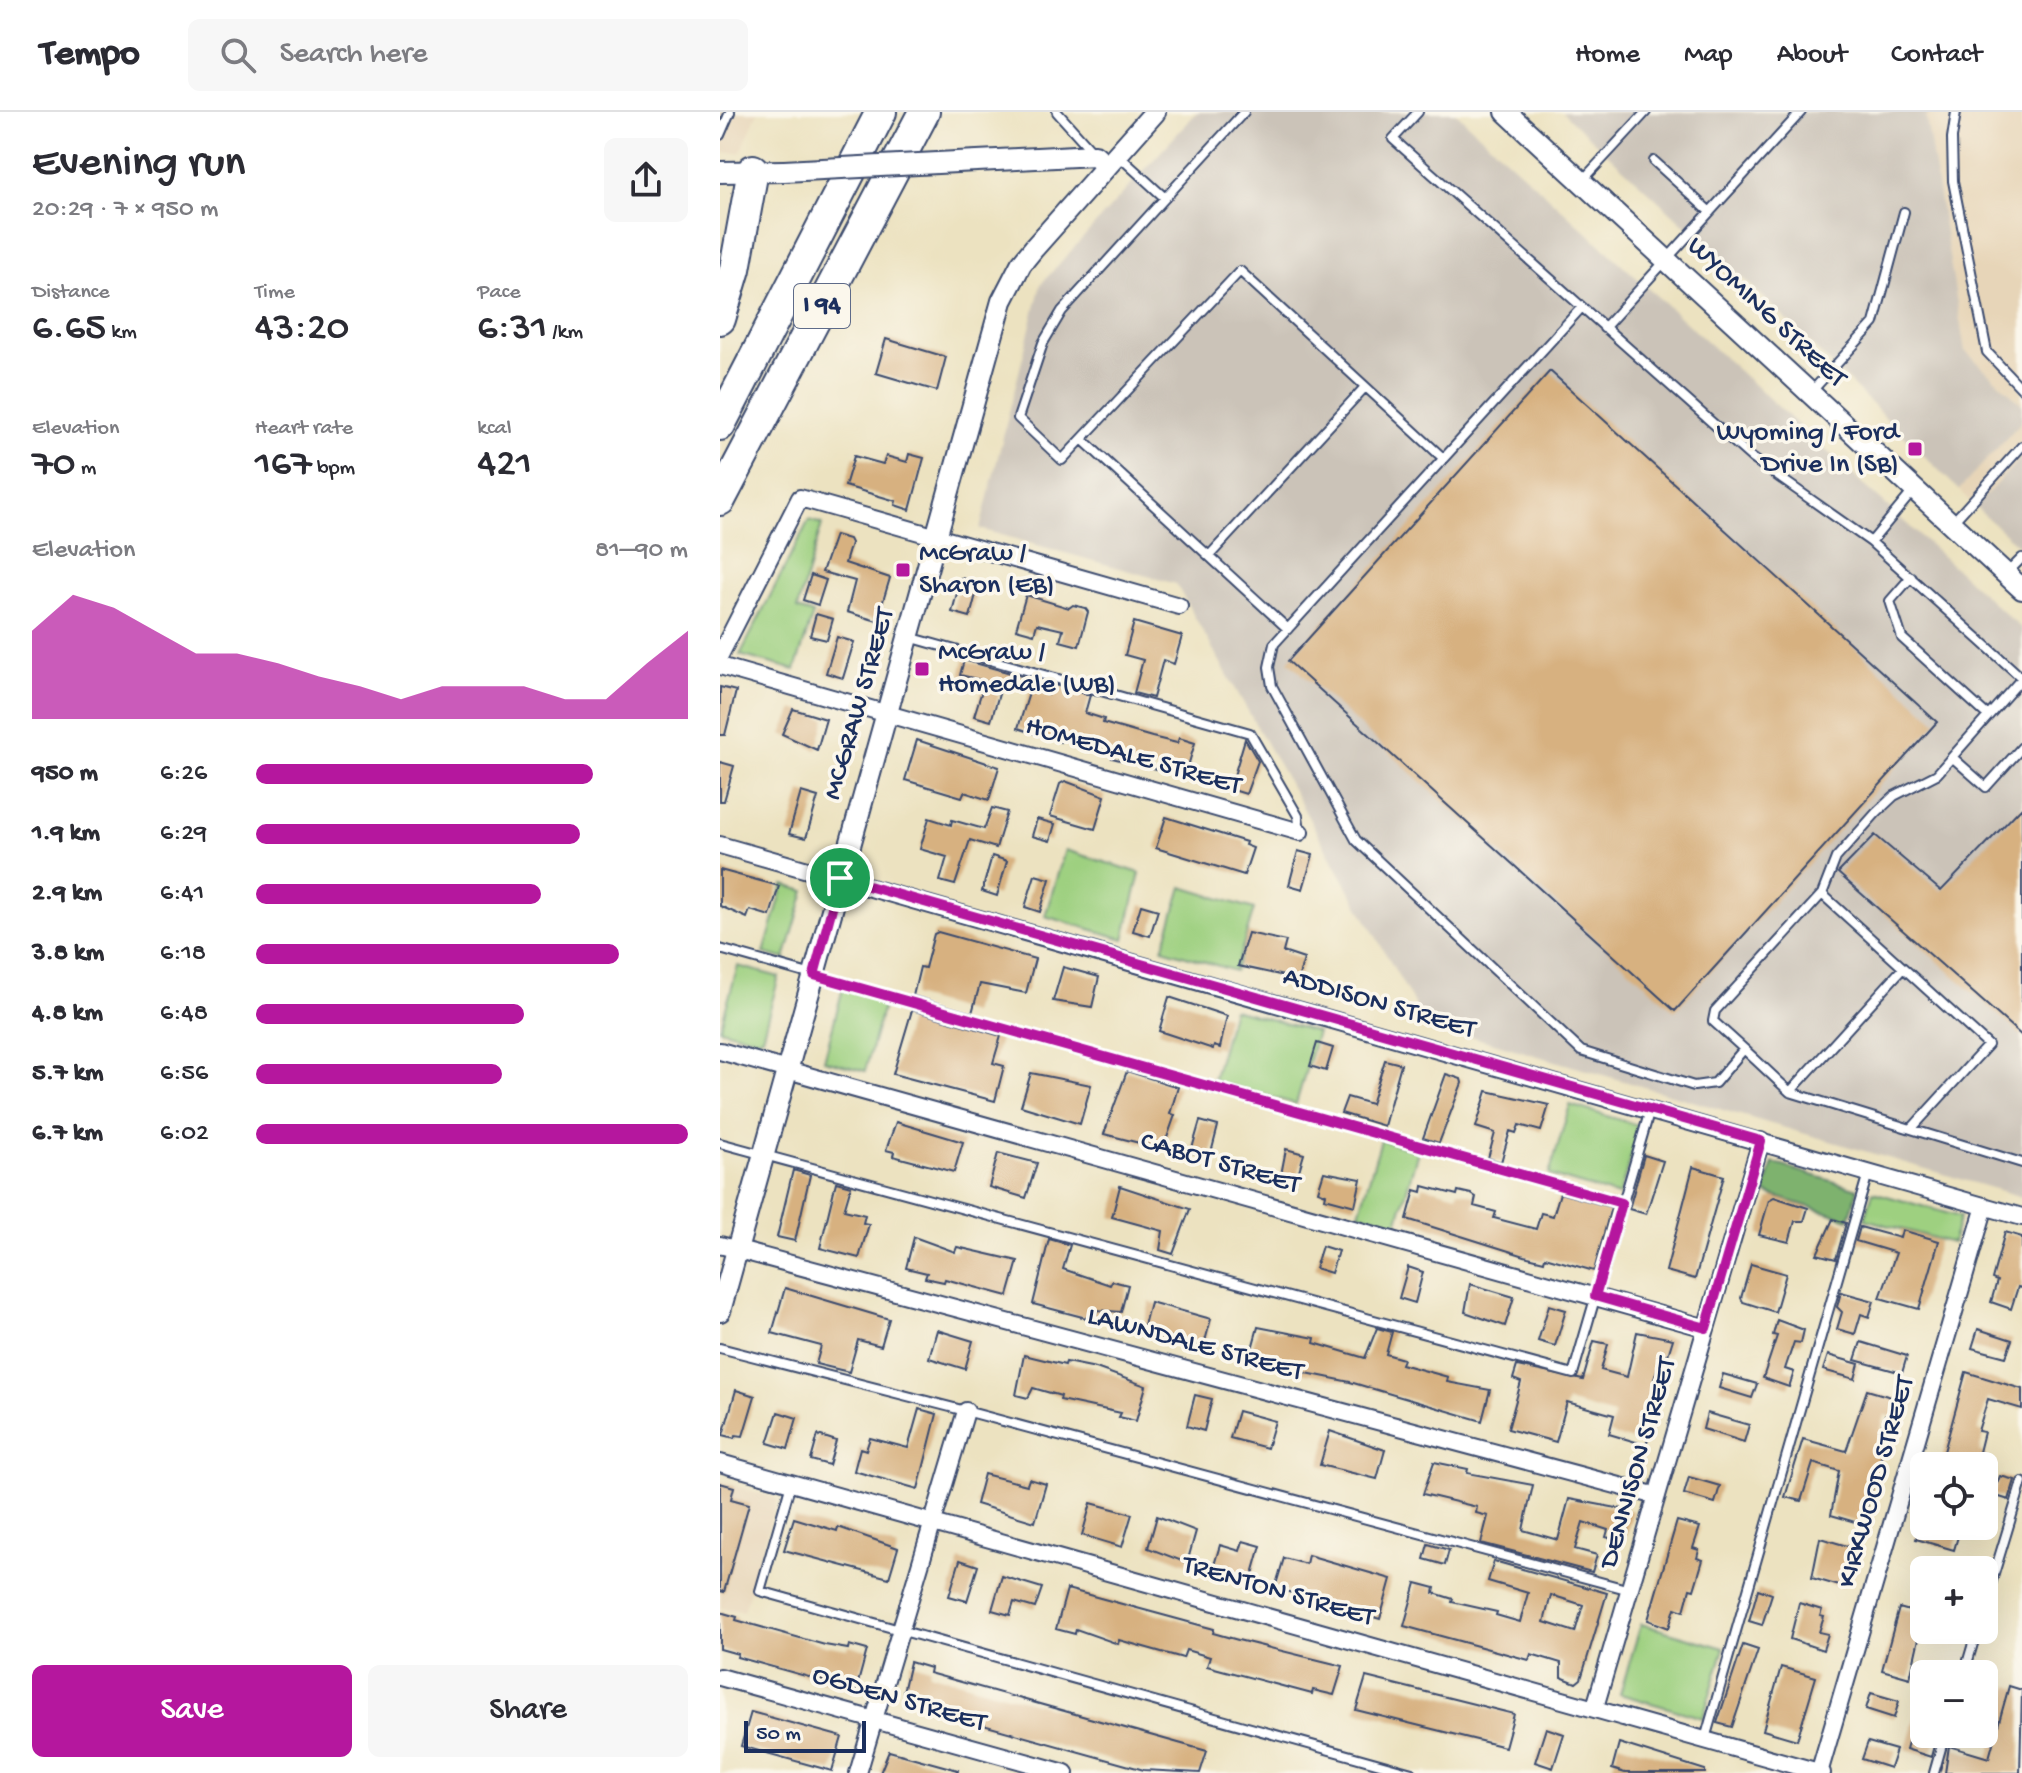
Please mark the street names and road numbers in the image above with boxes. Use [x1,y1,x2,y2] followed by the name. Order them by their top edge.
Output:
[1679,231,1854,396] street label: WYOMING STREET
[794,284,850,328] road number: I 94
[817,603,903,804] street label: MCGRAW STREET
[1021,710,1246,804] street label: HOMEDALE STREET
[1279,961,1480,1048] street label: ADDISON STREET
[1136,1125,1305,1203] street label: CABOT STREET
[1083,1300,1308,1390] street label: LAWNDALE STREET
[1593,1353,1685,1574] street label: DENNISON STREET
[1831,1371,1923,1592] street label: KIRKWOOD STREET
[1176,1548,1379,1635] street label: TRENTON STREET
[808,1659,991,1741] street label: OGDEN STREET

